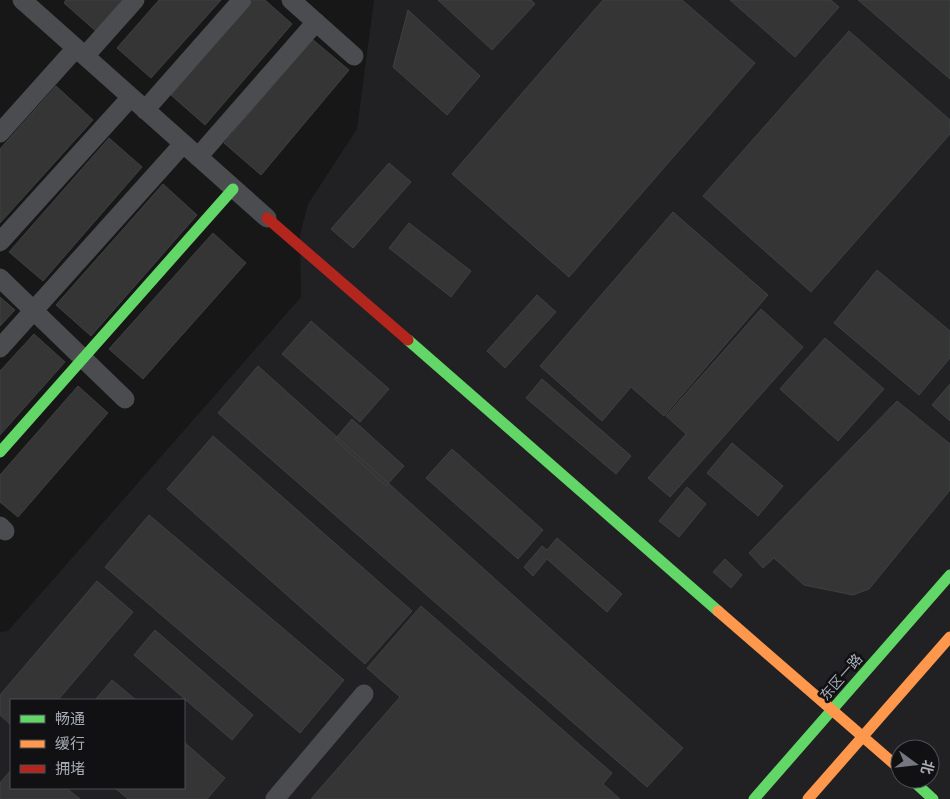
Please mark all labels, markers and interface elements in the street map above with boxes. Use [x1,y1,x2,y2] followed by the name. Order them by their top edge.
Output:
[817,651,865,703] street label: 东区一路
[10,699,185,789] legend
[55,710,85,728] text: 畅通
[55,735,85,753] text: 缓行
[890,739,940,789] north arrow
[918,759,937,776] text: 北
[55,760,85,778] text: 拥堵

